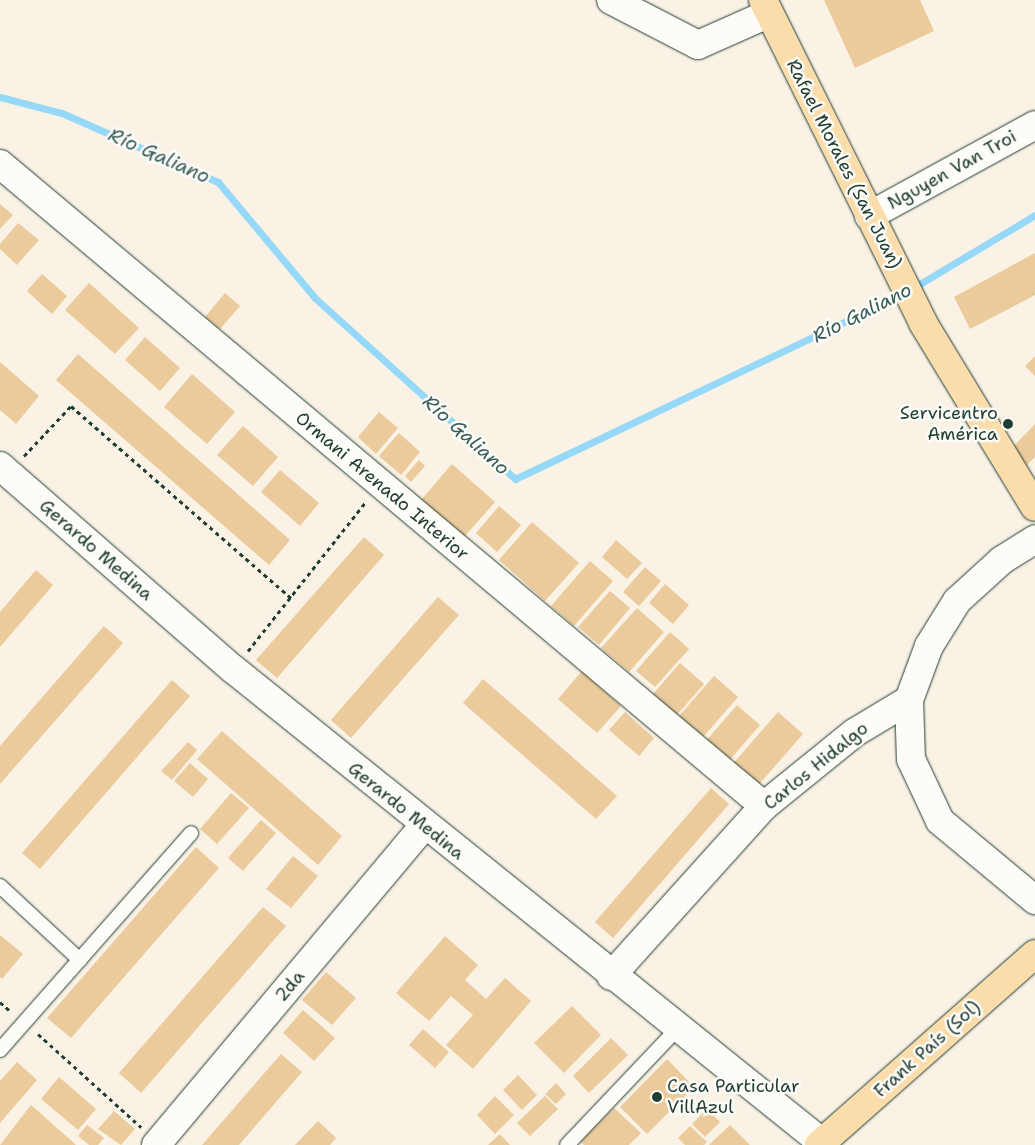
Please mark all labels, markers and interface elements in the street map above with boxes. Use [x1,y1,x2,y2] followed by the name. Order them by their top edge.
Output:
[782,56,906,272] street label: Rafael Morales (San Juan)
[105,124,213,188] water label: Río Galiano
[884,126,1020,214] street label: Nguyen Van Troi
[808,278,916,348] water label: Río Galiano
[418,390,514,480] water label: Río Galiano
[900,403,998,446] place label: Servicentro América
[291,407,473,565] street label: Ormani Arenado Interior
[1002,418,1014,430] marker: Servicentro América
[35,495,157,605] street label: Gerardo Medina
[759,717,873,815] street label: Carlos Hidalgo
[344,758,468,864] street label: Gerardo Medina
[271,966,309,1006] street label: 2da
[870,996,984,1102] street label: Frank País (Sol)
[667,1076,800,1118] place label: Casa Particular VillAzul
[651,1091,663,1103] marker: Casa Particular VillAzul

